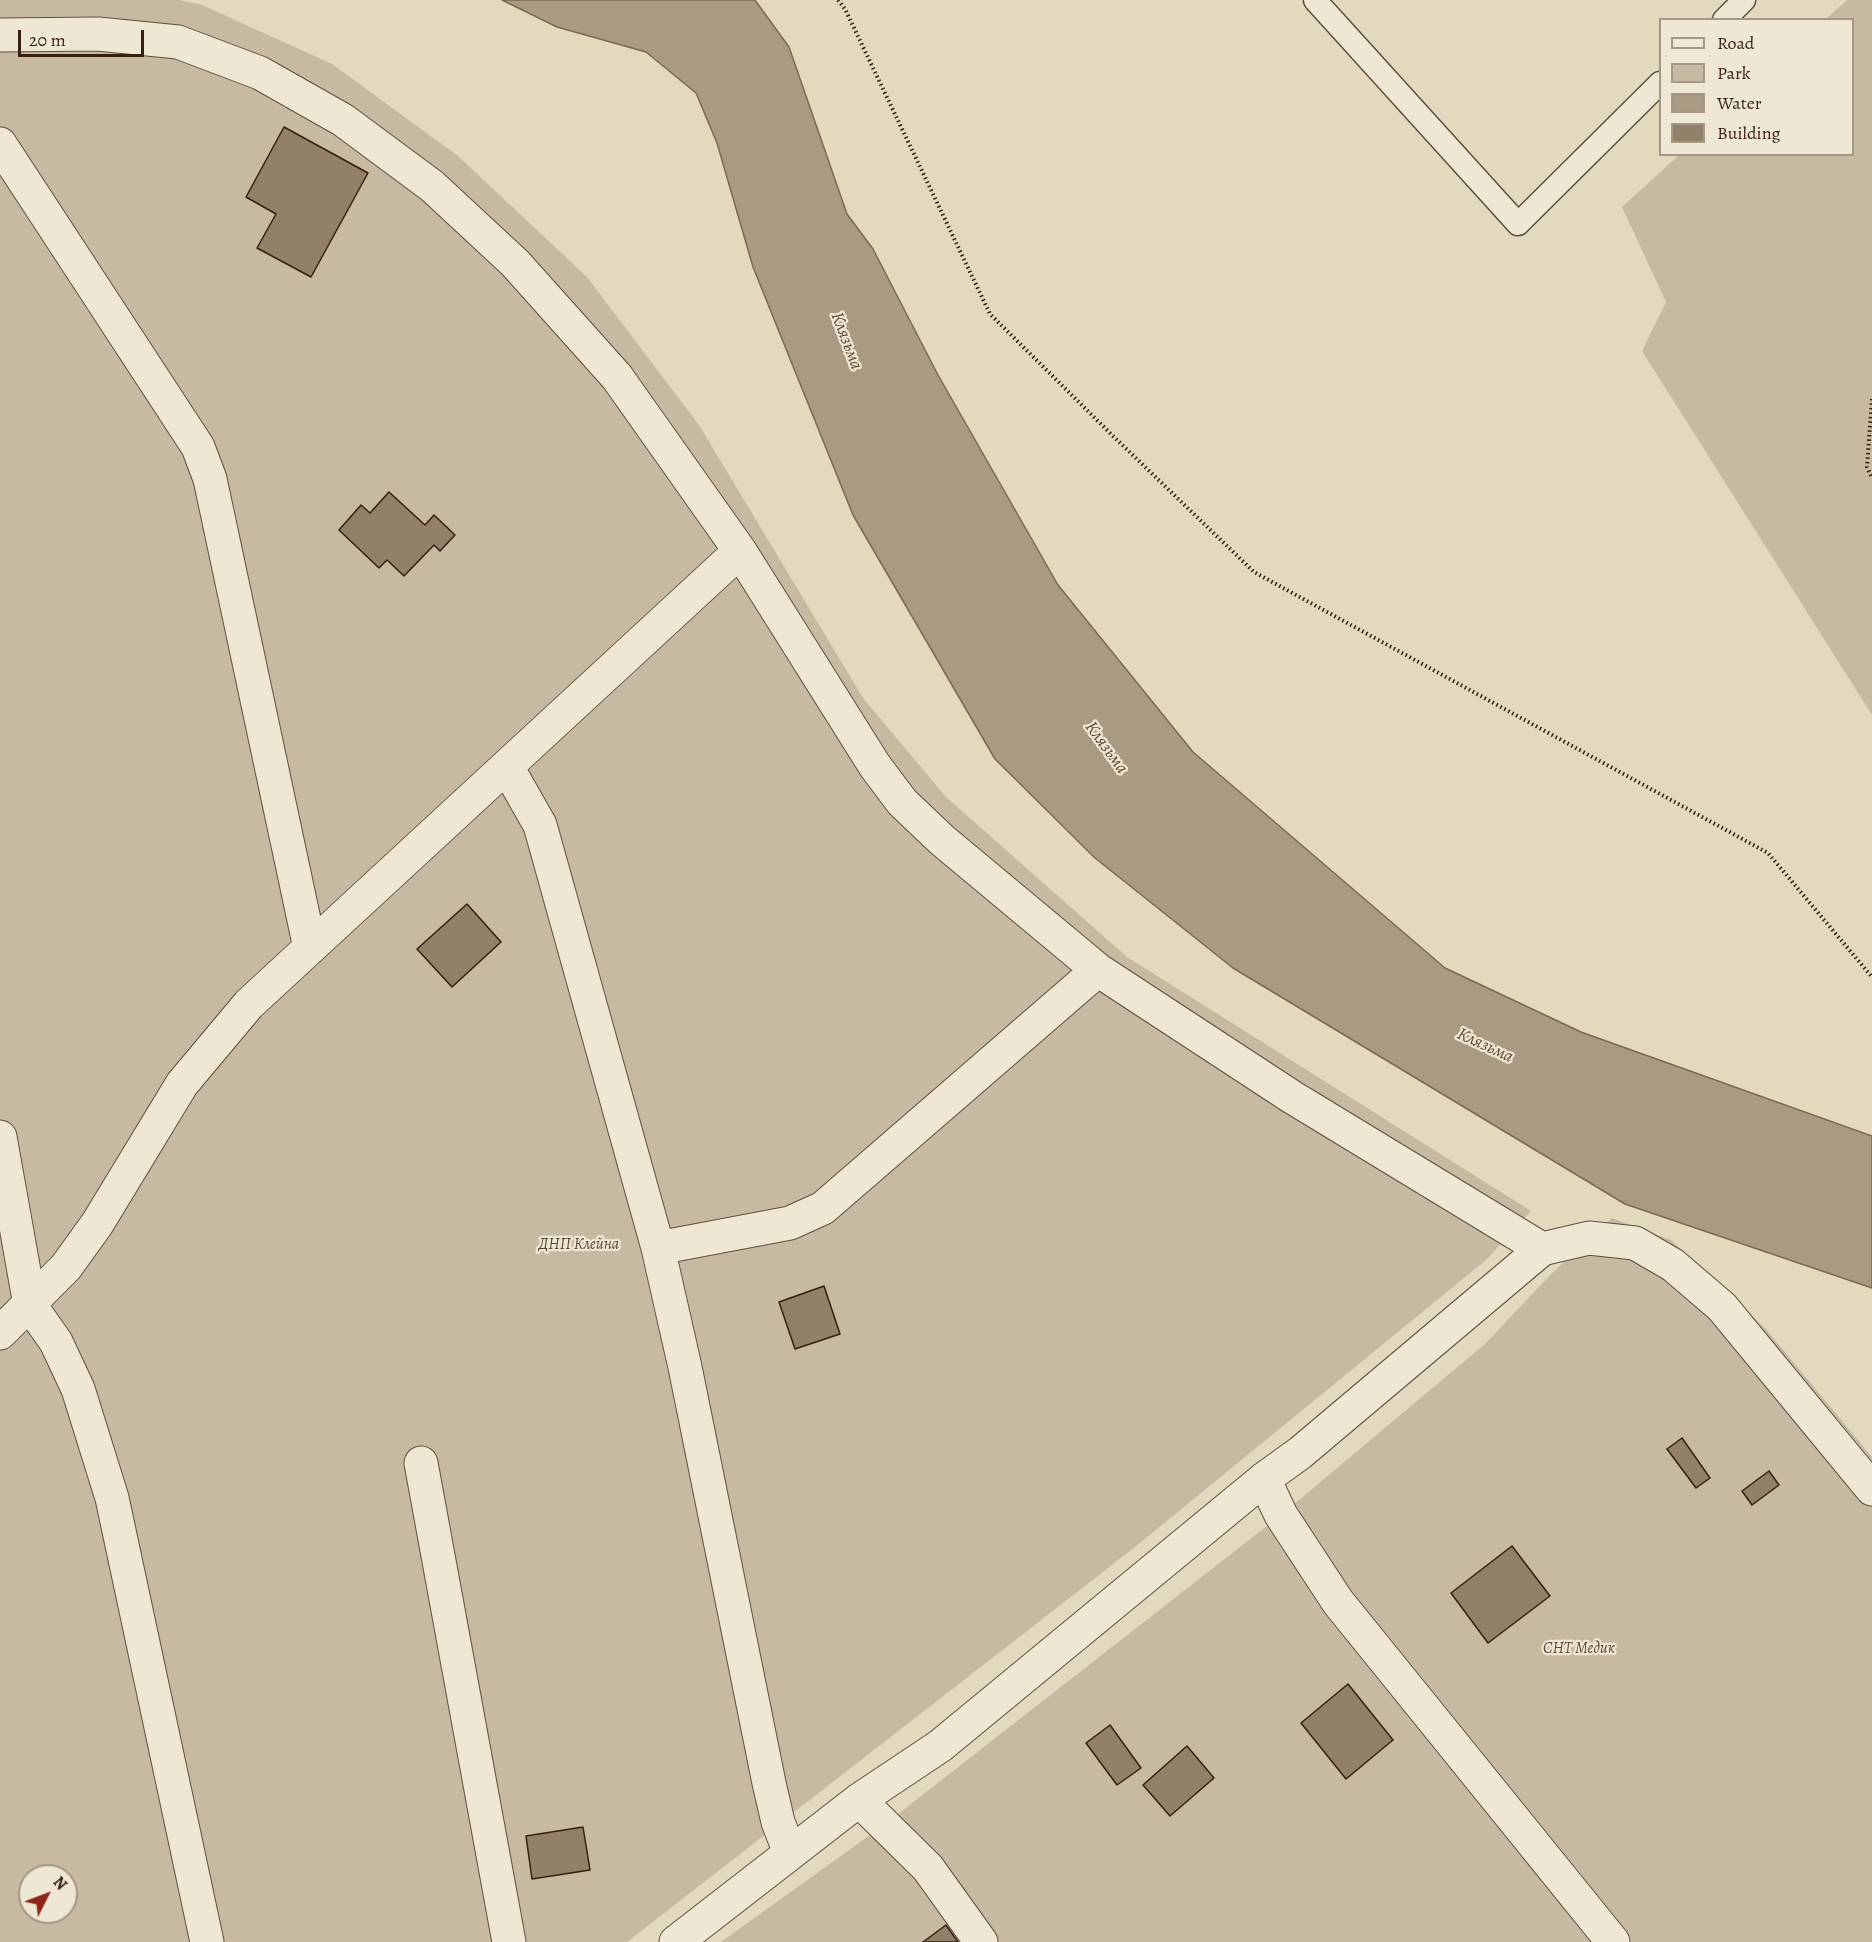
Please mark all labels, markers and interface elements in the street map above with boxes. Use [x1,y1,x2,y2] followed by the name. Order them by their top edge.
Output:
[21,18,147,56] scale bar
[1659,18,1854,156] legend
[29,28,66,52] text: 20 m
[1717,31,1754,55] text: Road
[1717,61,1751,85] text: Park
[1717,91,1762,115] text: Water
[1717,121,1781,145] text: Building
[825,309,867,373] water label: Клязьма
[1080,717,1132,779] water label: Клязьма
[1453,1024,1517,1068] water label: Клязьма
[539,1235,619,1255] park label: ДНП Клейна
[1543,1639,1615,1659] park label: СНТ Медик
[18,1864,78,1924] north arrow
[48,1872,72,1895] text: N

